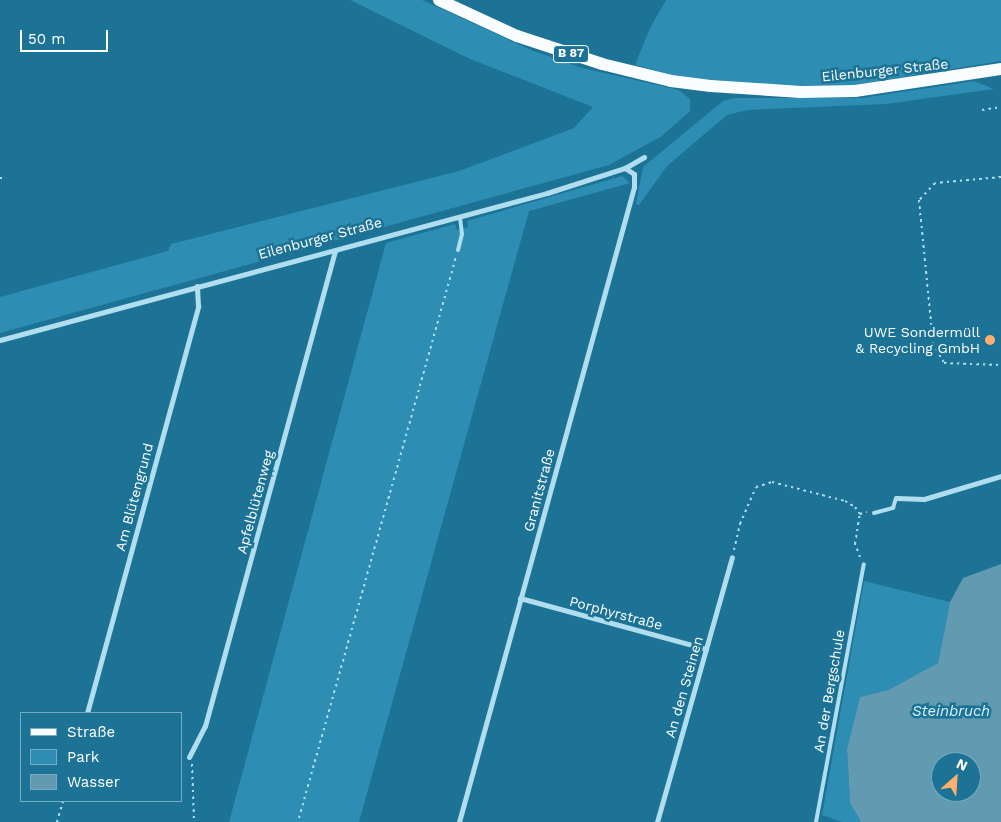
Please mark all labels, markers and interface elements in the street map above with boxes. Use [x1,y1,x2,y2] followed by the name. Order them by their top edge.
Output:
[22,20,110,52] scale bar
[28,30,65,48] text: 50 m
[552,44,590,64] road number: B 87
[821,55,949,85] street label: Eilenburger Straße
[256,213,384,263] street label: Eilenburger Straße
[855,324,980,357] place label: UWE Sondermüll & Recycling GmbH
[984,334,996,346] marker: UWE Sondermüll & Recycling GmbH
[111,441,157,553] street label: Am Blütengrund
[520,447,558,533] street label: Granitstraße
[233,448,277,556] street label: Apfelblütenweg
[568,592,664,634] street label: Porphyrstraße
[810,628,848,754] street label: An der Bergschule
[661,634,707,740] street label: An den Steinen
[912,703,990,721] water label: Steinbruch
[20,712,182,802] legend
[67,723,115,741] text: Straße
[67,748,99,766] text: Park
[931,752,981,802] north arrow
[954,755,970,774] text: N
[67,773,120,791] text: Wasser

